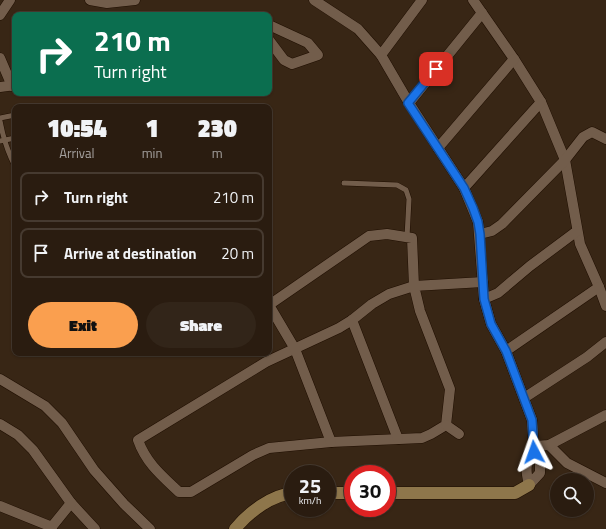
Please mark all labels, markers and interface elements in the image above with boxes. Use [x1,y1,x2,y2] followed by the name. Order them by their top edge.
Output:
[94,19,171,62] text: 210 m
[28,28,80,80] icon: right
[419,52,453,86] pin
[94,58,167,85] text: Turn right
[425,58,447,80] icon: arrive
[47,110,107,146] text: 10:54
[145,110,159,146] text: 1
[197,110,237,146] text: 230
[59,143,94,163] text: Arrival
[142,143,162,163] text: min
[212,143,223,163] text: m
[30,186,52,208] icon: right
[64,186,128,209] text: Turn right
[213,186,254,209] text: 210 m
[30,242,52,264] icon: arrive
[64,242,197,265] text: Arrive at destination
[221,242,254,265] text: 20 m
[28,302,138,348] button: Exit
[146,302,256,348] button: Share
[513,431,555,473] position arrow
[344,465,396,517] speed limit sign: 30
[299,470,321,501] text: 25
[550,473,594,517] map controls
[550,473,594,517] button: search
[299,493,321,508] text: km/h

